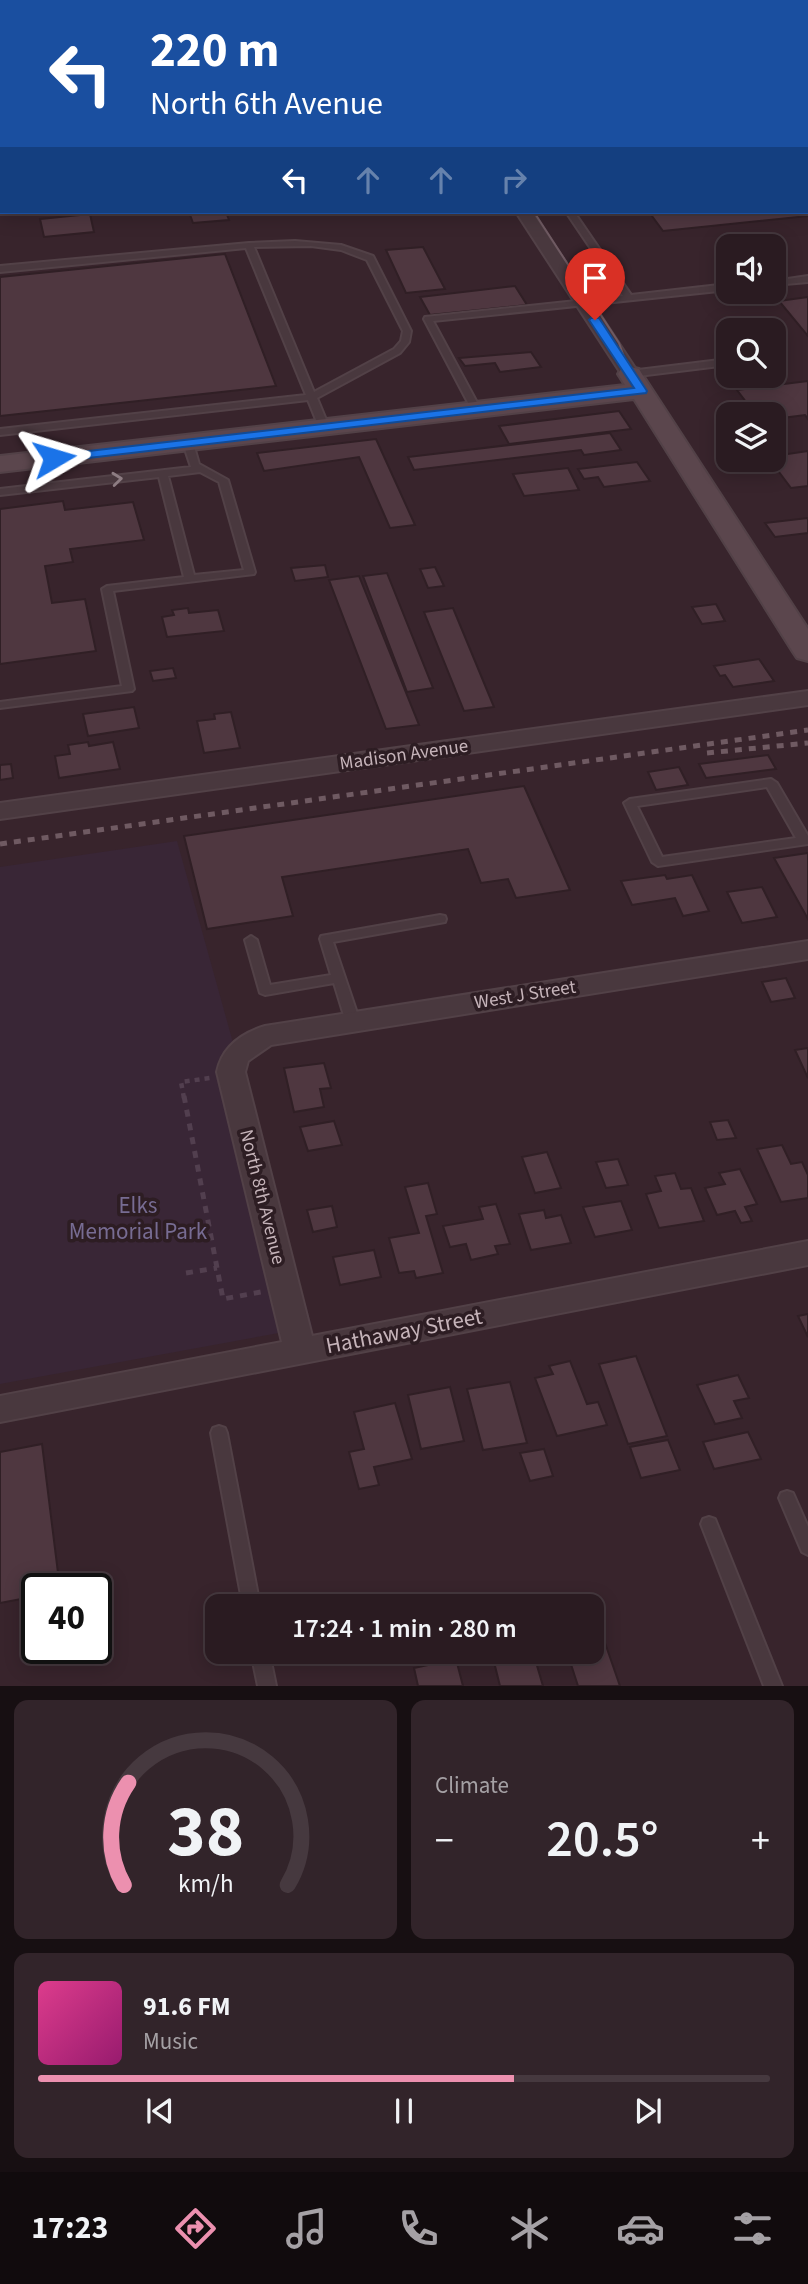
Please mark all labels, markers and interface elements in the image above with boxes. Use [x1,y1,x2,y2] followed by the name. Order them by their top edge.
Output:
[150,16,279,86] text: 220 m
[35,28,126,119] icon: left
[150,81,383,127] text: North 6th Avenue
[276,161,314,199] icon: left
[349,161,387,199] icon: ahead
[422,161,460,199] icon: ahead
[495,161,533,199] icon: right
[716,234,786,472] map controls
[716,234,786,304] button: sound
[565,248,625,320] pin
[576,259,614,297] icon: arrive
[716,318,786,388] button: search
[716,402,786,472] button: layers
[17,421,91,495] position arrow
[111,472,122,487] one-way arrow
[338,733,470,777] street label: Madison Avenue
[472,974,578,1016] street label: West J Street
[232,1127,292,1267] street label: North 8th Avenue
[69,1189,208,1248] park label: Elks Memorial Park
[323,1300,485,1362] street label: Hathaway Street
[21,1573,112,1664] speed limit sign: 40
[292,1610,517,1647] text: 17:24 · 1 min · 280 m
[435,1769,509,1802] text: Climate
[167,1781,244,1885] text: 38
[546,1803,659,1877] text: 20.5°
[435,1814,454,1868] text: −
[751,1814,770,1868] text: +
[178,1866,233,1902] text: km/h
[143,1988,231,2025] text: 91.6 FM
[143,2025,198,2058] text: Music
[141,2092,179,2130] icon: previous
[385,2092,423,2130] icon: pause
[629,2092,667,2130] icon: next
[171,2204,220,2253] icon: directions
[282,2204,331,2253] icon: music
[394,2204,443,2253] icon: phone
[505,2204,554,2253] icon: climate
[616,2204,665,2253] icon: car
[728,2204,777,2253] icon: filters
[31,2205,108,2251] text: 17:23

